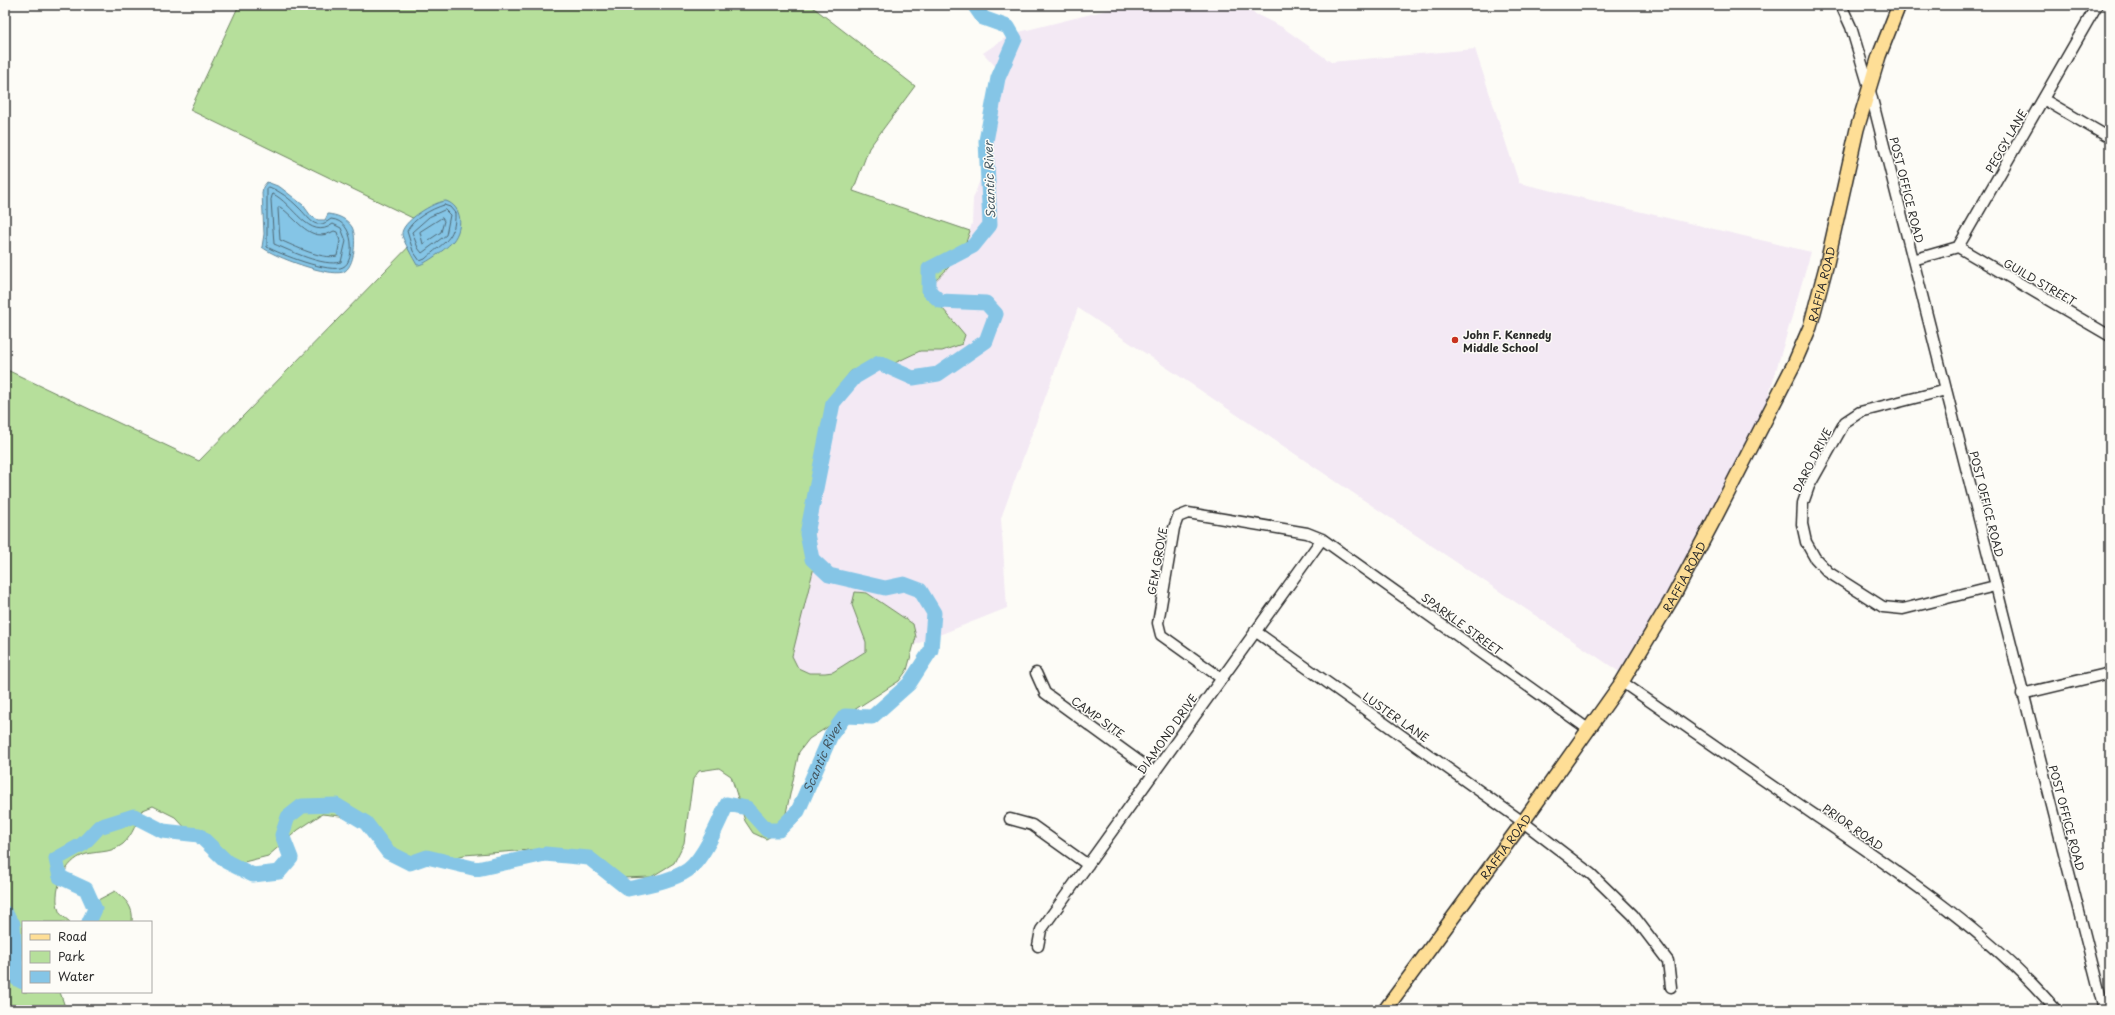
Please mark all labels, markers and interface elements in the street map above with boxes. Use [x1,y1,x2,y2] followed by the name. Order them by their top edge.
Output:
[1981,106,2031,176] street label: PEGGY LANE
[1886,135,1928,245] street label: POST OFFICE ROAD
[979,140,999,219] water label: Scantic River
[1803,245,1839,324] street label: RAFFIA ROAD
[2001,254,2080,310] street label: GUILD STREET
[1463,326,1551,356] place label: John F. Kennedy Middle School
[1450,335,1460,345] marker: John F. Kennedy Middle School
[1788,425,1836,495] street label: DARO DRIVE
[1966,449,2008,559] street label: POST OFFICE ROAD
[1143,526,1171,596] street label: GEM GROVE
[1658,538,1710,615] street label: RAFFIA ROAD
[1418,589,1506,659] street label: SPARKLE STREET
[1360,688,1432,746] street label: LUSTER LANE
[1133,690,1201,778] street label: DIAMOND DRIVE
[1068,692,1128,742] street label: CAMP SITE
[798,716,848,796] water label: Scantic River
[2045,763,2089,873] street label: POST OFFICE ROAD
[1819,800,1887,854] street label: PRIOR ROAD
[1475,810,1535,883] street label: RAFFIA ROAD
[22,921,152,993] legend
[58,927,87,945] text: Road
[58,947,85,965] text: Park
[58,967,95,985] text: Water

